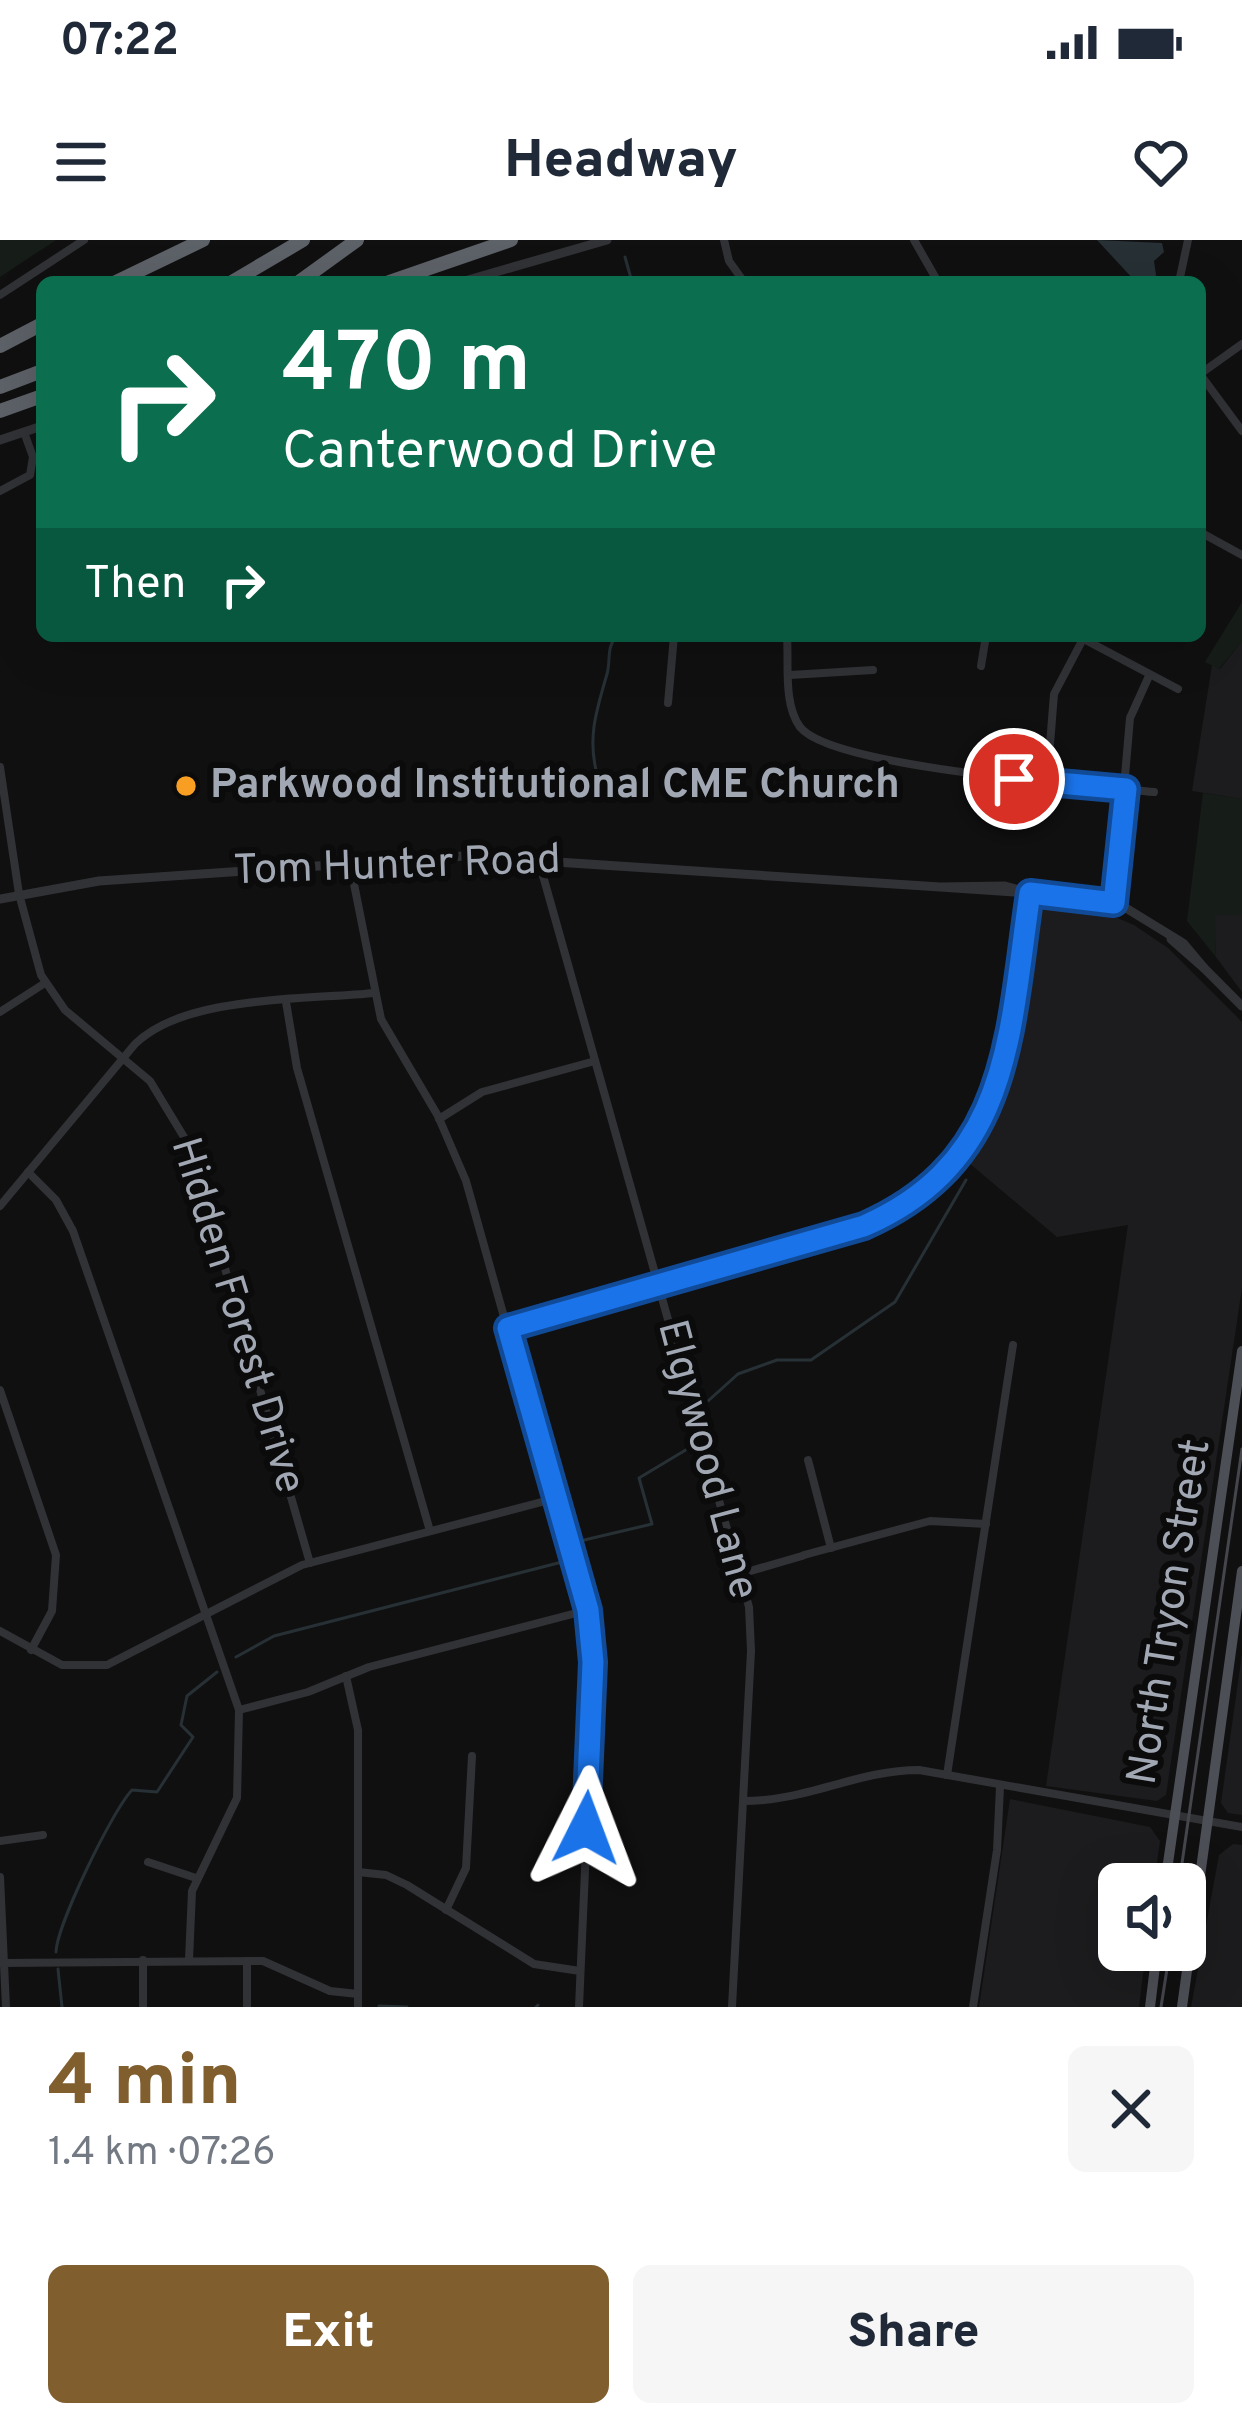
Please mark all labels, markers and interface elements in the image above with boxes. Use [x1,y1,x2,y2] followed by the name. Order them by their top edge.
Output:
[60,14,179,71] text: 07:22
[504,128,738,197] text: Headway
[48,129,114,195] icon: menu
[1128,129,1194,195] icon: heart
[282,315,531,421] text: 470 m
[84,324,240,480] icon: right
[282,419,717,488] text: Canterwood Drive
[210,552,276,618] icon: right
[84,557,186,614] text: Then
[963,728,1065,830] pin
[981,746,1047,812] icon: arrive
[210,760,900,813] place label: Parkwood Institutional CME Church
[173,773,199,799] marker: Parkwood Institutional CME Church
[232,835,562,899] street label: Tom Hunter Road
[157,1132,315,1500] street label: Hidden Forest Drive
[643,1315,769,1605] street label: Elgywood Lane
[1118,1436,1224,1788] street label: North Tryon Street
[523,1765,649,1891] position arrow
[1098,1863,1206,1971] map controls
[1098,1863,1206,1971] button: sound
[48,2039,241,2131] text: 4 min
[1068,2046,1194,2172] button: close
[48,2130,275,2179] text: 1.4 km · 07:26
[48,2265,609,2403] button: Exit
[633,2265,1194,2403] button: Share

